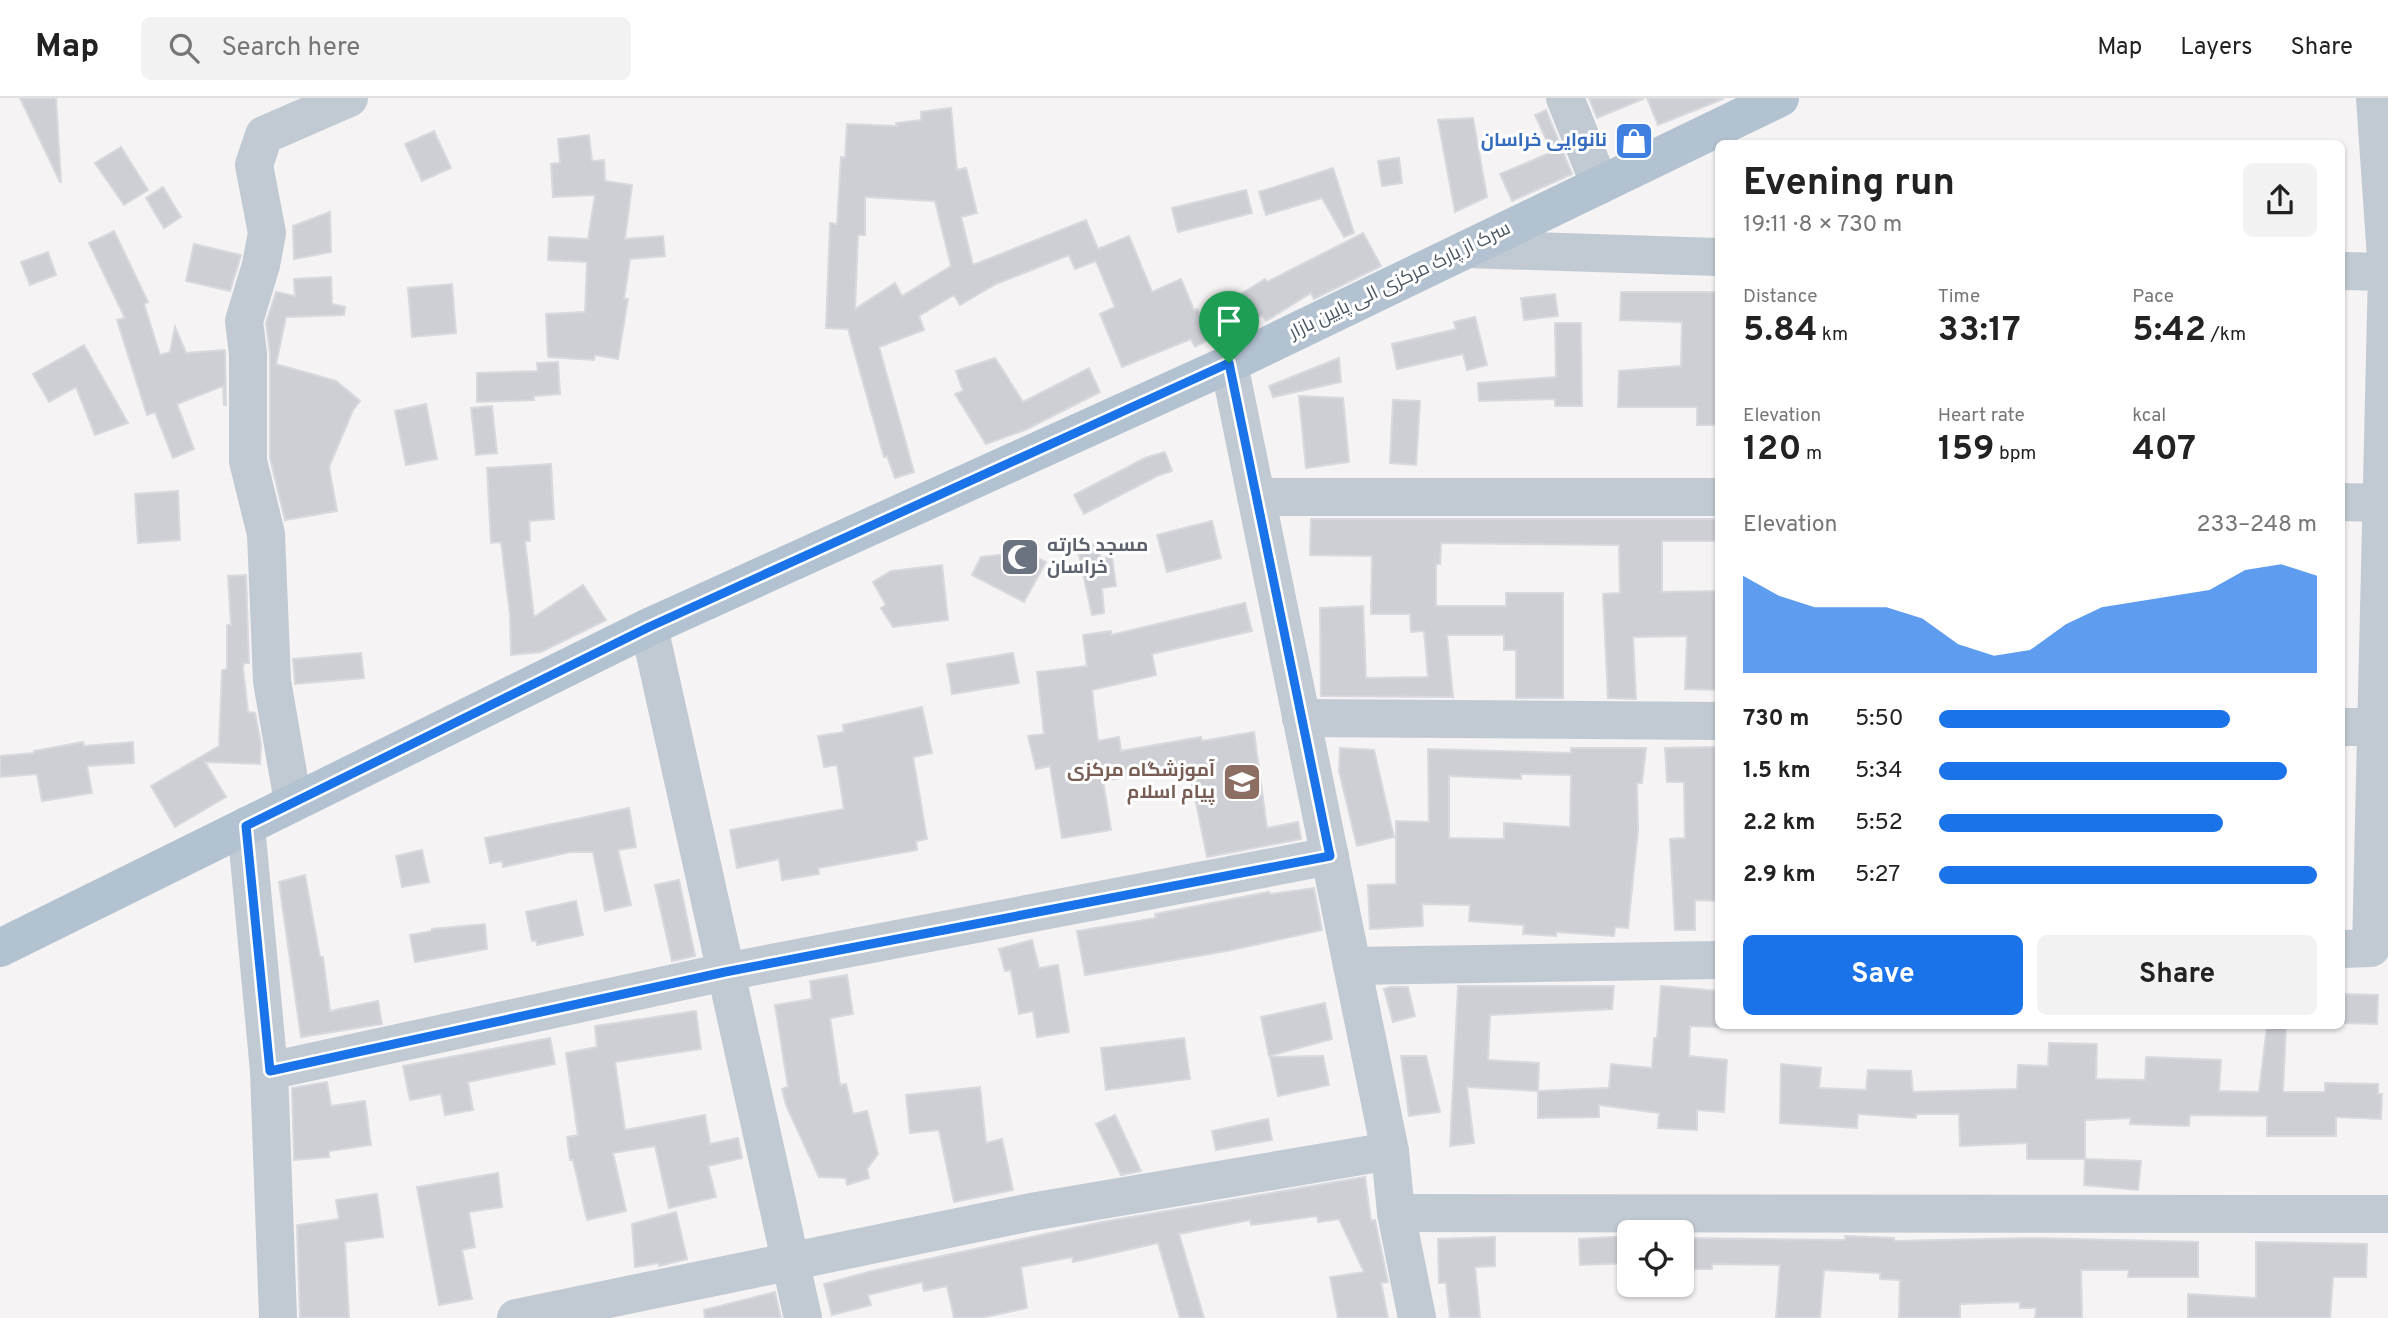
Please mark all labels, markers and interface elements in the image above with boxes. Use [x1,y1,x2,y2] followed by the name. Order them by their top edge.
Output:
[141,17,631,80] search box
[35,27,99,69] text: Map
[165,29,203,67] icon: search
[221,32,360,65] text: Search here
[2097,33,2142,63] text: Map
[2180,33,2252,63] text: Layers
[2290,33,2353,63] text: Share
[1613,120,1655,162] shop icon: نانوایی خراسان
[1481,129,1607,153] place label: نانوایی خراسان
[1743,160,1955,209] text: Evening run
[2243,163,2317,237] button: share
[1743,211,1902,240] text: 19:11 · 8 × 730 m
[1284,217,1515,346] street label: سرک از پارک مرکزی الی پایین بازار
[1743,285,1818,309] text: Distance
[1938,285,1980,309] text: Time
[2132,285,2174,309] text: Pace
[1199,291,1259,363] pin
[1210,302,1248,340] icon: arrive
[1743,309,1817,353] text: 5.84
[1938,309,2021,353] text: 33:17
[2132,309,2206,353] text: 5:42
[1817,323,1848,347] text: km
[2206,323,2246,347] text: /km
[1743,404,1821,428] text: Elevation
[1938,404,2025,428] text: Heart rate
[2132,404,2166,428] text: kcal
[1743,428,1801,472] text: 120
[1938,428,1995,472] text: 159
[2132,428,2196,472] text: 407
[1801,442,1822,466] text: m
[1995,442,2036,466] text: bpm
[1743,511,1838,540] text: Elevation
[2197,511,2317,540] text: 233–248 m
[1047,534,1148,580] place label: مسجد کارته خراسان
[999,536,1041,578] mosque icon: مسجد کارته خراسان
[1743,705,1809,734] text: 730 m
[1855,705,1903,734] text: 5:50
[1743,757,1811,786] text: 1.5 km
[1855,757,1903,786] text: 5:34
[1067,759,1215,805] place label: آموزشگاه مرکزی پیام اسلام
[1221,761,1263,803] school or university icon: آموزشگاه مرکزی پیام اسلام
[1743,809,1816,838] text: 2.2 km
[1855,809,1903,838] text: 5:52
[1743,861,1816,890] text: 2.9 km
[1855,861,1900,890] text: 5:27
[1743,935,2023,1015] button: Save
[2037,935,2317,1015] button: Share
[1617,1220,1694,1297] map controls
[1617,1220,1694,1297] button: locate

